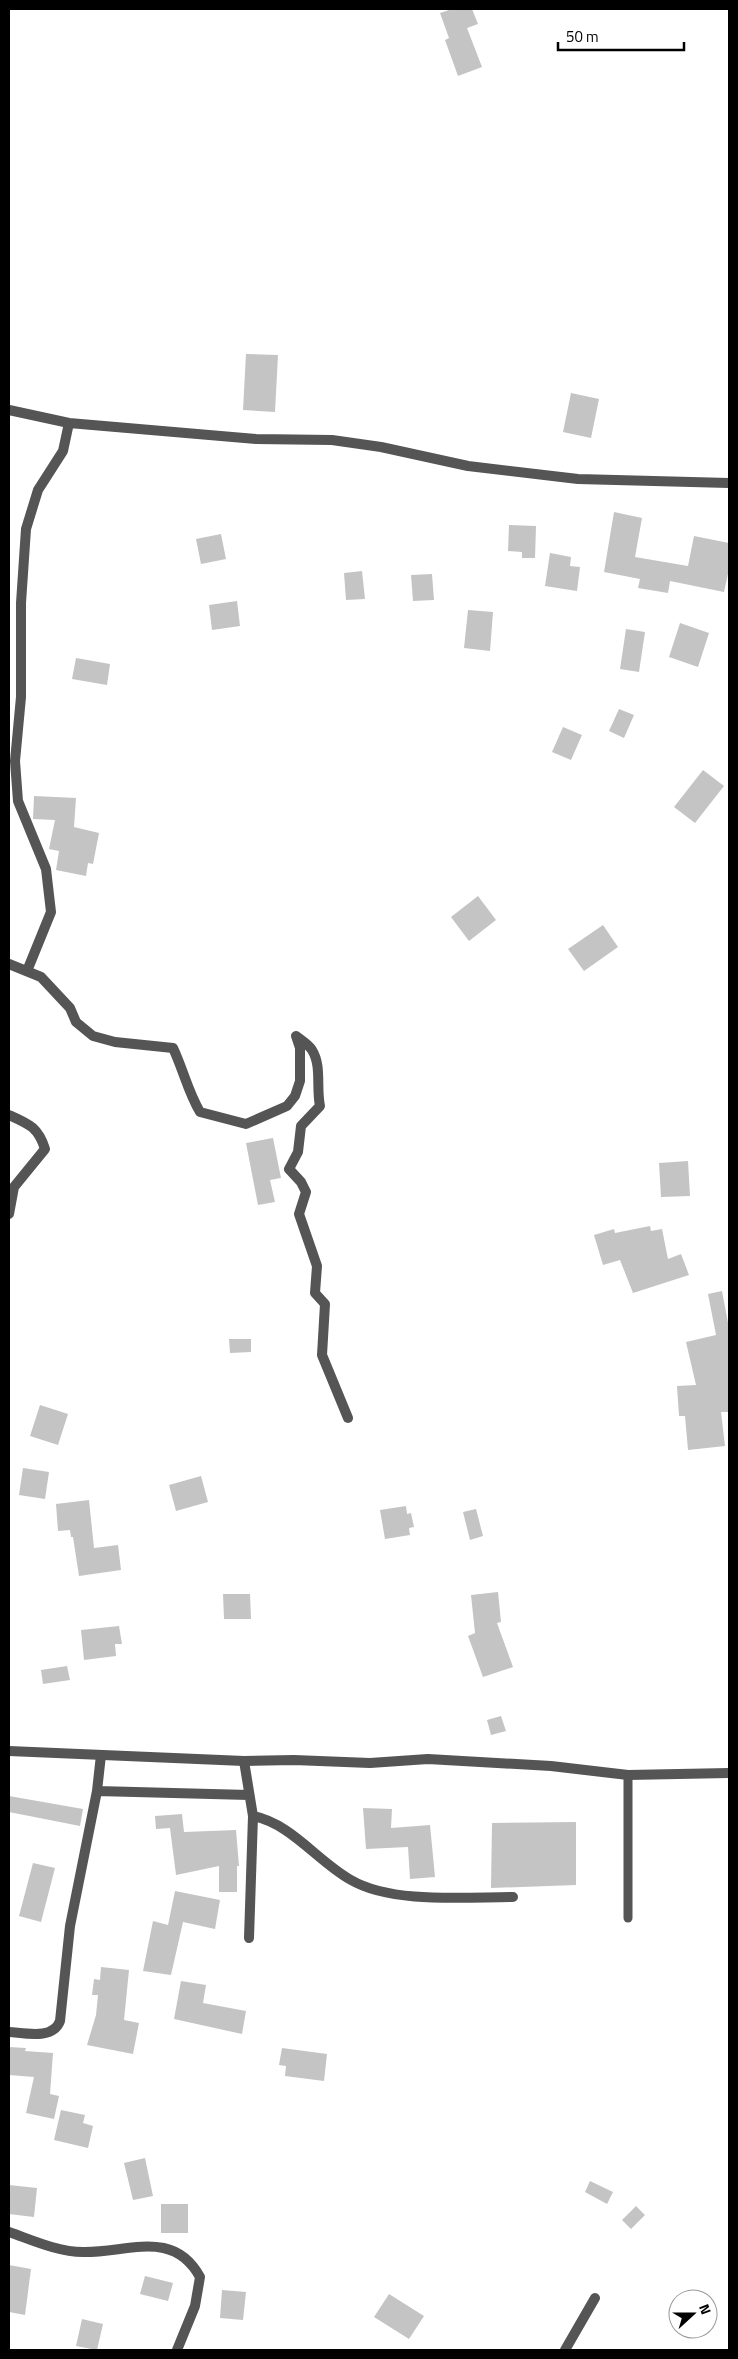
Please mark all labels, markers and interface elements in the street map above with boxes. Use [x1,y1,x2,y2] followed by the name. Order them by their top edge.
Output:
[558,20,684,52] scale bar
[566,25,599,48] text: 50 m
[668,2289,718,2339] north arrow
[694,2301,717,2317] text: N

